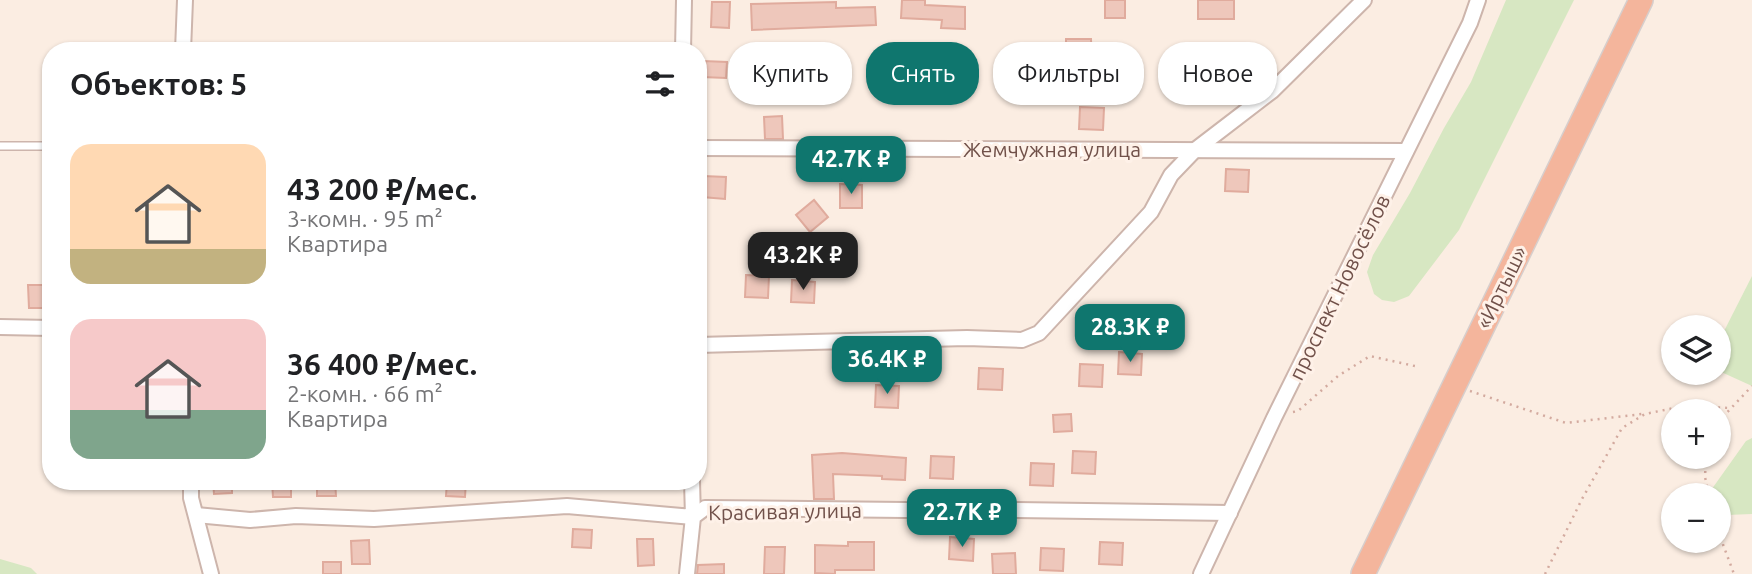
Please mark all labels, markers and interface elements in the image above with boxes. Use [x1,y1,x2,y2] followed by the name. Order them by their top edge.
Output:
[728,42,852,105] chip: Купить
[866,42,979,105] chip: Снять
[993,42,1144,105] chip: Фильтры
[1158,42,1277,105] chip: Новое
[641,65,679,103] icon: filters
[70,67,247,101] text: Объектов: 5
[786,136,916,196] pin: 42.7K ₽
[963,137,1141,161] street label: Жемчужная улица
[812,146,890,171] text: 42.7K ₽
[126,172,210,256] icon: home
[287,172,477,206] text: 43 200 ₽/мес.
[1284,190,1394,384] street label: проспект Новосёлов
[287,206,443,231] text: 3-комн. · 95 m²
[287,231,388,256] text: Квартира
[738,232,868,292] pin: 43.2K ₽
[764,242,842,267] text: 43.2K ₽
[1471,242,1531,332] street label: «Иртыш»
[1065,304,1195,364] pin: 28.3K ₽
[1091,314,1169,339] text: 28.3K ₽
[1661,315,1731,553] map controls
[1661,315,1731,385] button: layers
[822,336,952,396] pin: 36.4K ₽
[848,346,926,371] text: 36.4K ₽
[126,347,210,431] icon: home
[287,347,477,381] text: 36 400 ₽/мес.
[287,381,443,406] text: 2-комн. · 66 m²
[1661,399,1731,469] button: +
[287,406,388,431] text: Квартира
[1661,483,1731,553] button: −
[897,490,1027,549] pin: 22.7K ₽
[708,498,862,524] street label: Красивая улица
[923,499,1001,524] text: 22.7K ₽

